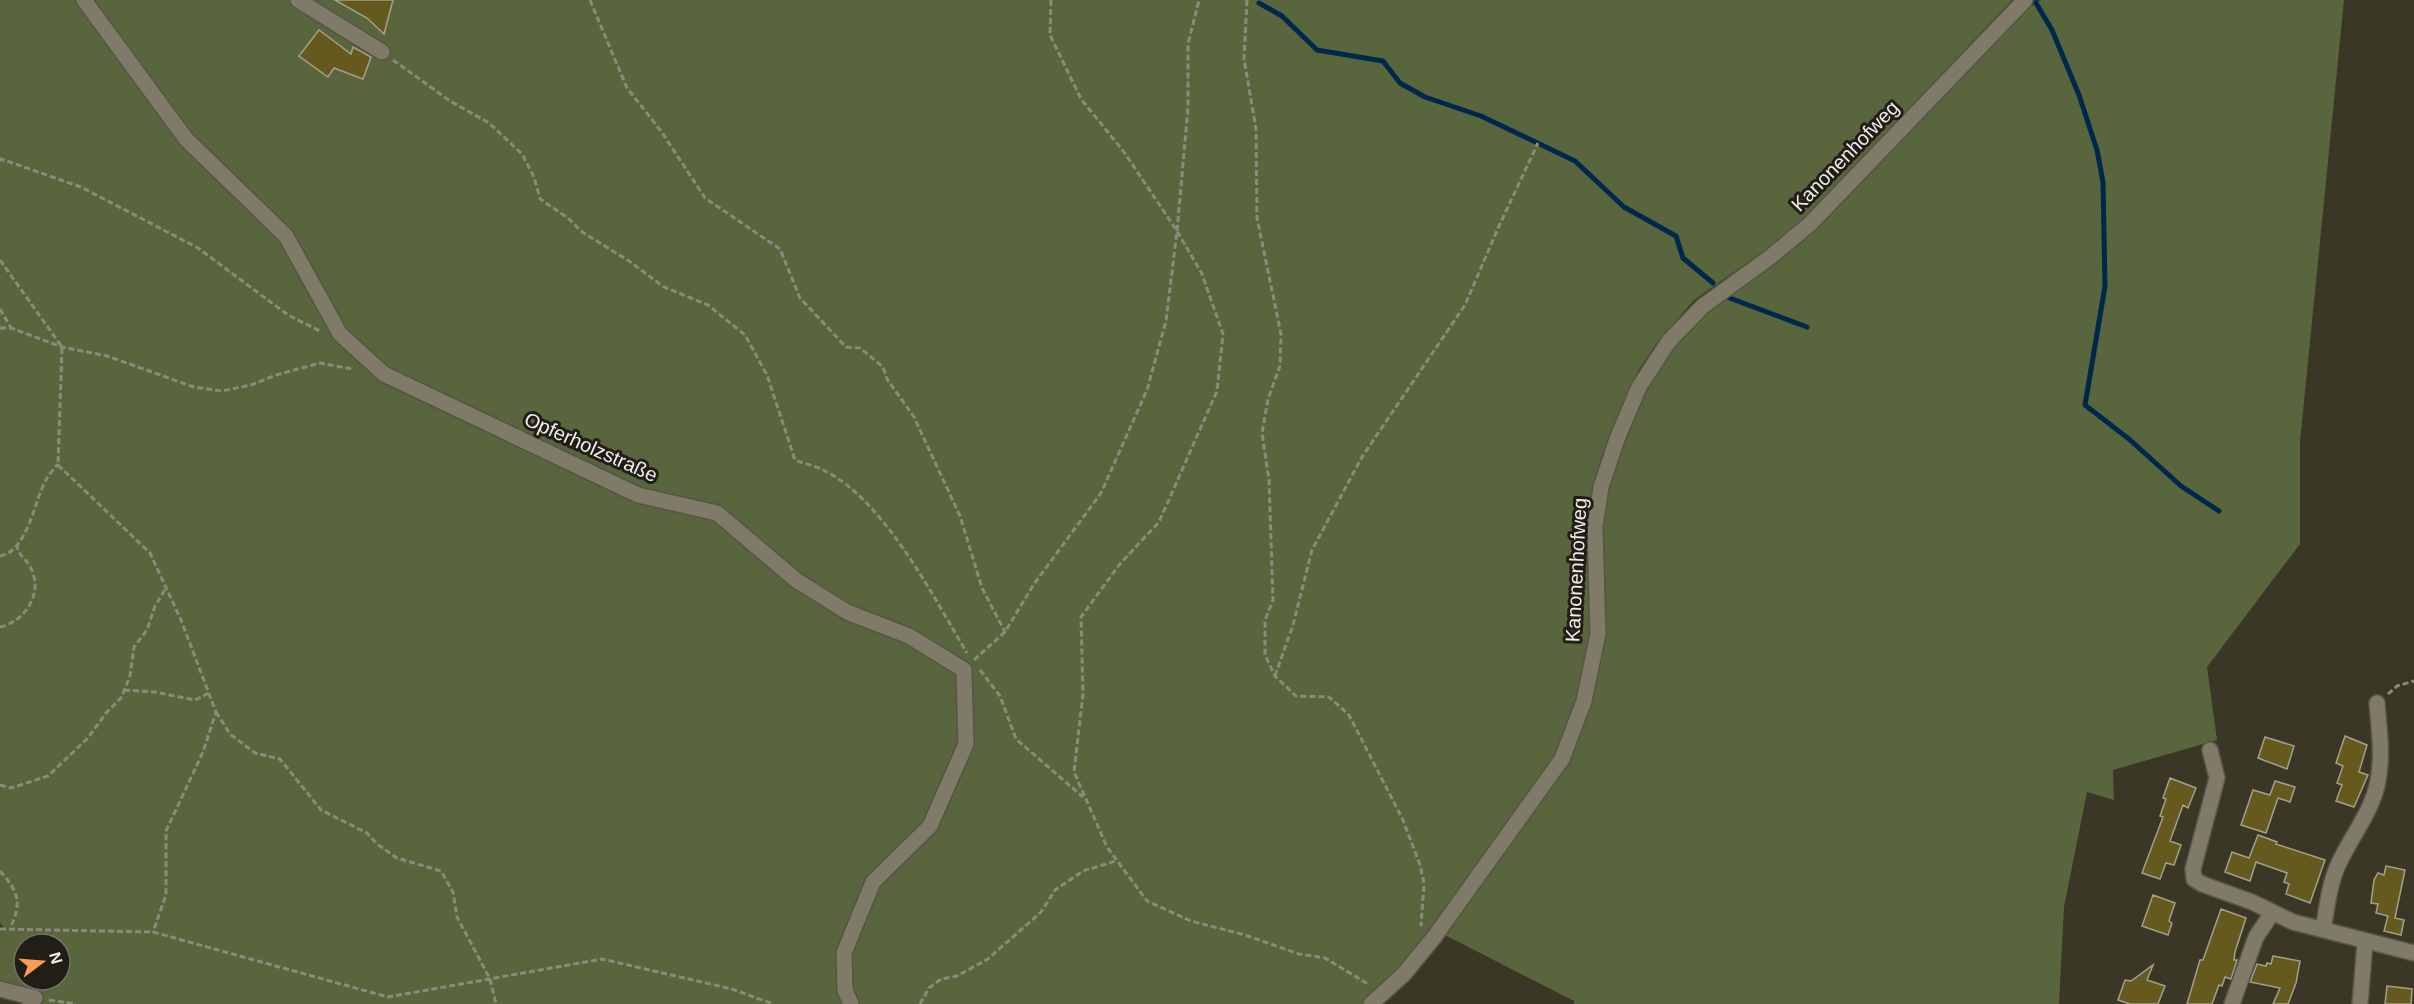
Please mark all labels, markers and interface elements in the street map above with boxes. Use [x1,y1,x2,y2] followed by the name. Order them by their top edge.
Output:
[1787,96,1903,216] street label: Kanonenhofweg
[521,408,661,486] street label: Opferholzstraße
[1561,497,1591,643] street label: Kanonenhofweg
[12,932,72,992] north arrow
[46,950,66,966] text: N

